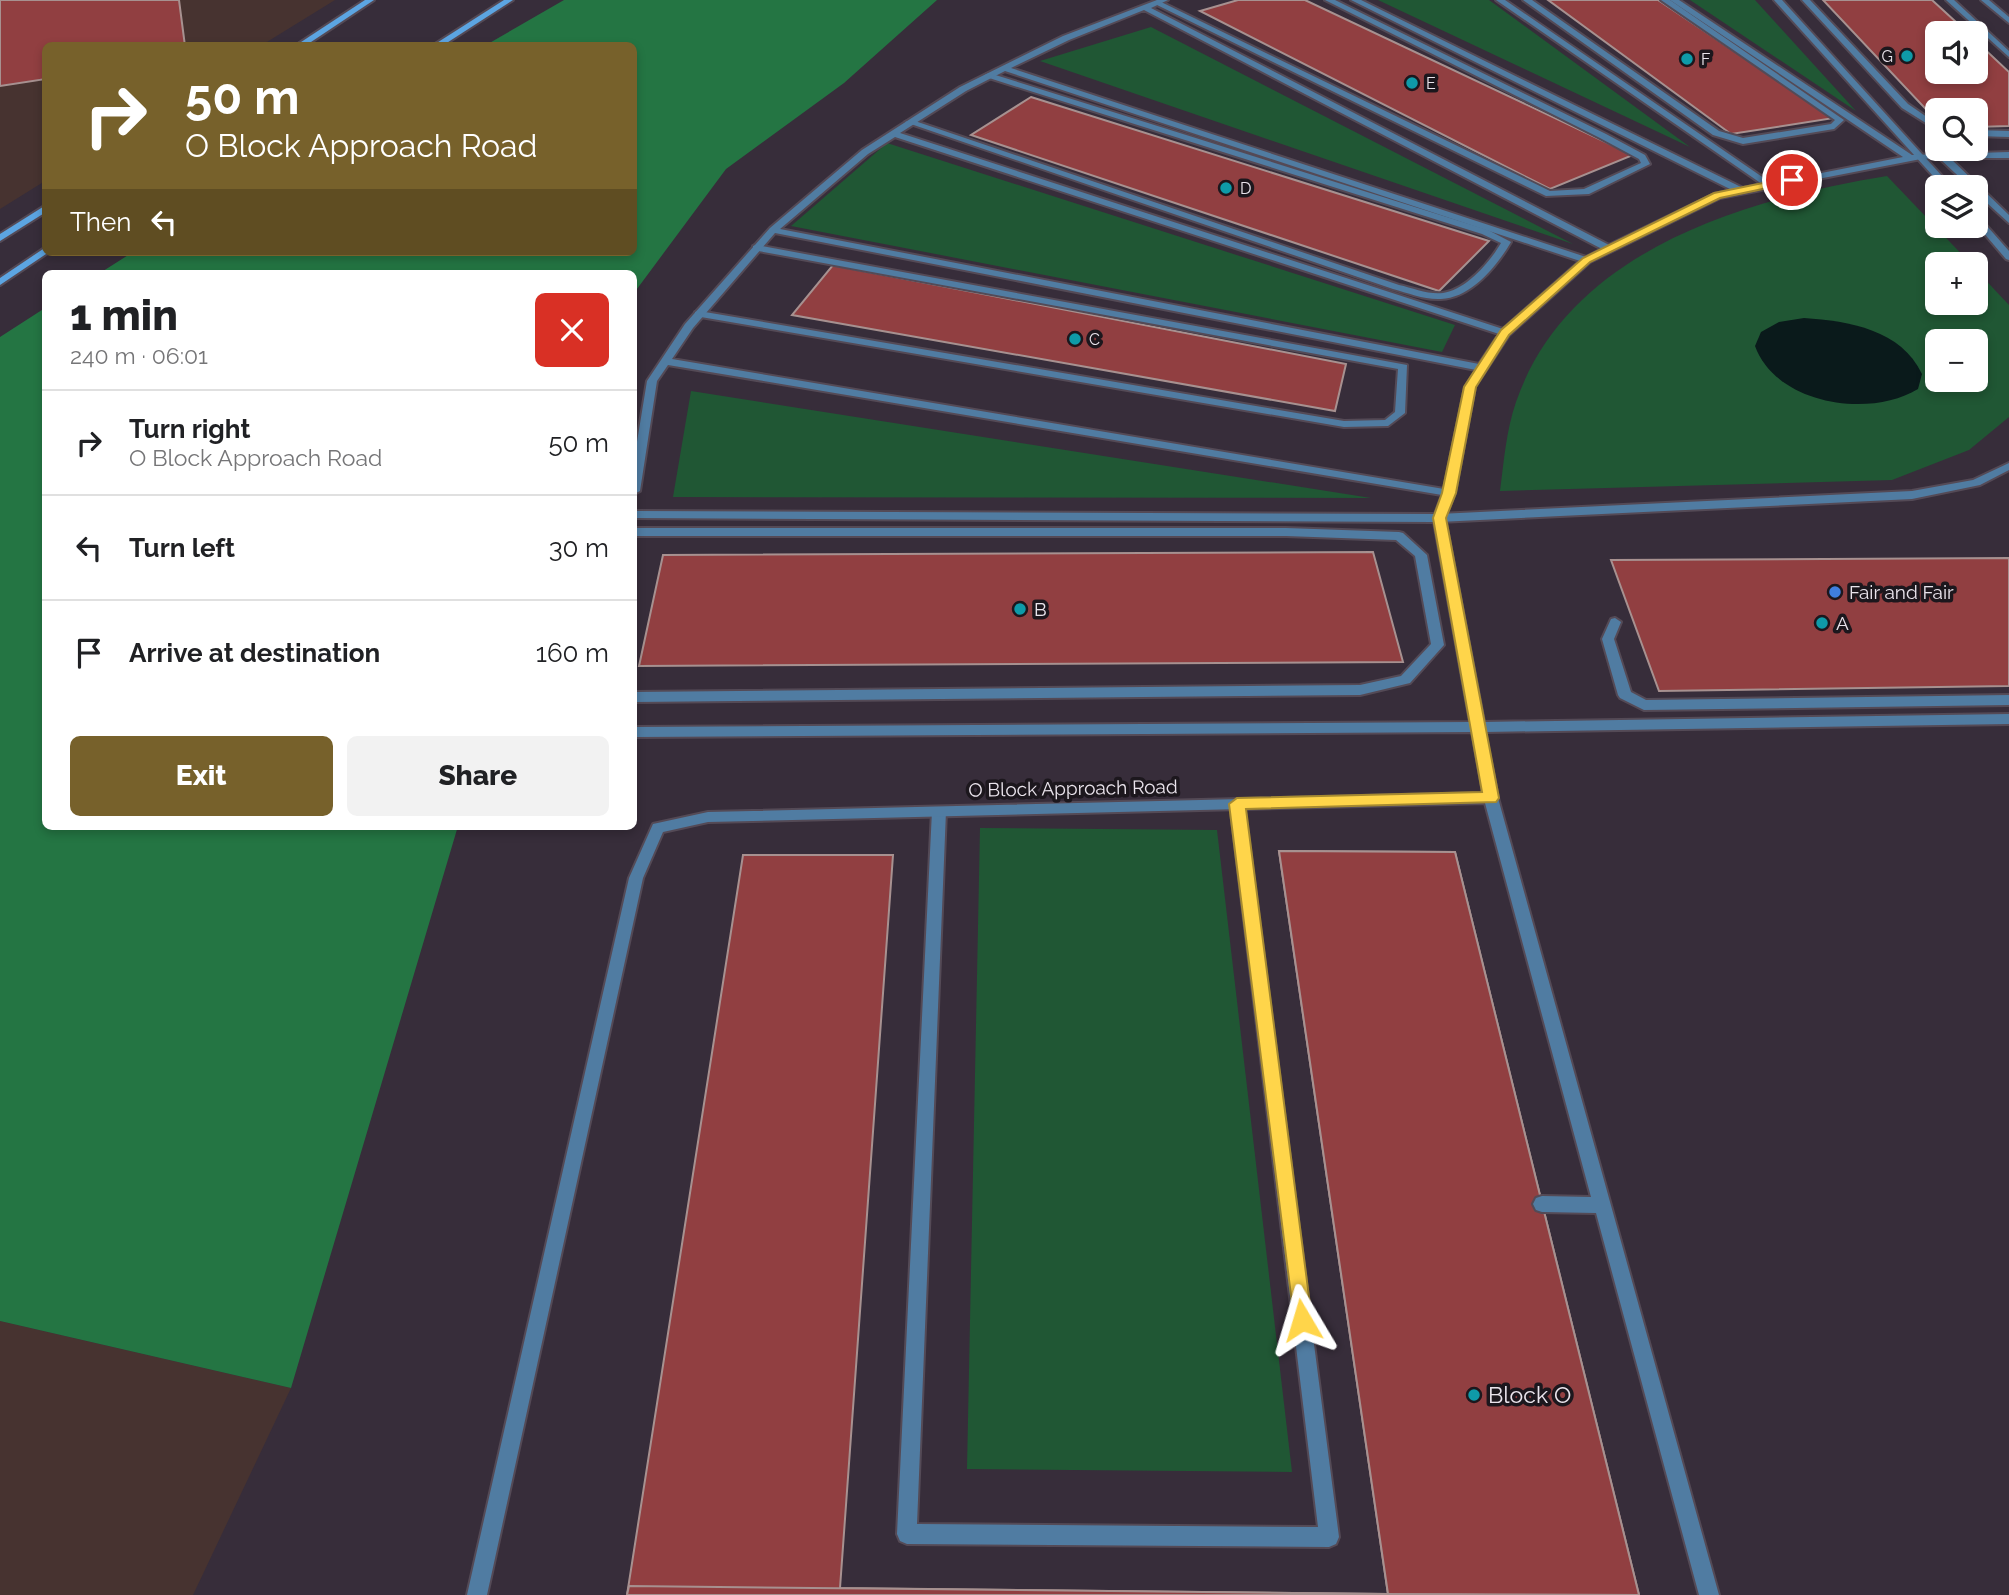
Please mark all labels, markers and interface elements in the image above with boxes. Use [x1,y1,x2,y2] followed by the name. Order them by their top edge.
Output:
[1925,21,1988,392] map controls
[1925,21,1988,84] button: sound
[1882,47,1893,66] place label: G
[1899,48,1915,64] marker: G
[1701,50,1710,69] place label: F
[1679,51,1695,67] marker: F
[185,68,300,125] text: 50 m
[70,70,161,161] icon: right
[1426,74,1436,93] place label: E
[1404,75,1420,91] marker: E
[1925,98,1988,161] button: search
[185,127,537,164] text: O Block Approach Road
[1762,150,1822,210] pin
[1773,161,1811,199] icon: arrive
[1925,175,1988,238] button: layers
[1240,179,1251,198] place label: D
[1218,180,1234,196] marker: D
[145,203,183,241] icon: left
[70,207,131,237] text: Then
[1925,252,1988,315] button: +
[70,291,178,340] text: 1 min
[535,293,609,367] button: close
[1925,329,1988,392] button: −
[1089,330,1100,349] place label: C
[1067,331,1083,347] marker: C
[70,342,208,369] text: 240 m · 06:01
[129,414,250,444] text: Turn right
[70,424,108,462] icon: right
[548,428,609,458] text: 50 m
[129,444,382,471] text: O Block Approach Road
[70,529,108,567] icon: left
[129,533,235,563] text: Turn left
[549,533,609,563] text: 30 m
[1849,581,1954,603] place label: Fair and Fair
[1827,584,1843,600] marker: Fair and Fair
[1034,598,1047,620] place label: B
[1012,601,1028,617] marker: B
[1836,612,1849,634] place label: A
[1814,615,1830,631] marker: A
[70,634,108,672] icon: arrive
[129,638,380,668] text: Arrive at destination
[536,638,609,668] text: 160 m
[70,736,333,816] button: Exit
[347,736,609,816] button: Share
[968,775,1178,801] street label: O Block Approach Road
[1265,1283,1339,1357] position arrow
[1488,1381,1571,1408] place label: Block O
[1466,1387,1482,1403] marker: Block O

